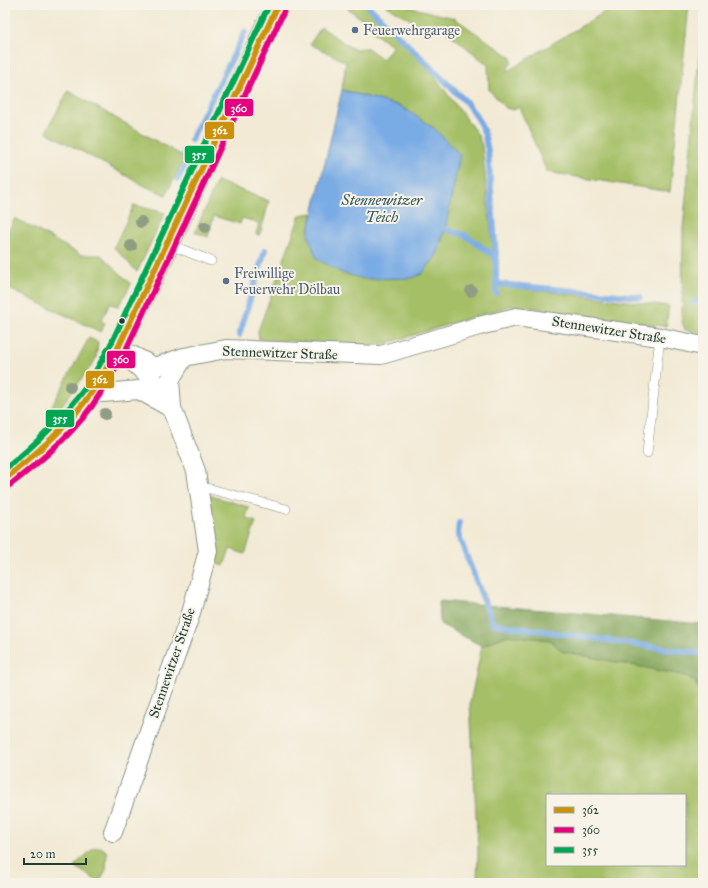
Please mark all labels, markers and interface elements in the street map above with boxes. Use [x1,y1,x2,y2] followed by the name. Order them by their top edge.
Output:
[363,22,460,39] place label: Feuerwehrgarage
[350,25,360,35] marker: Feuerwehrgarage
[224,98,254,117] line badge: 360
[231,102,248,116] text: 360
[204,121,235,140] line badge: 362
[212,124,228,138] text: 362
[184,145,215,164] line badge: 355
[192,148,207,162] text: 355
[341,191,423,226] water label: Stennewitzer Teich
[234,265,341,298] place label: Freiwillige Feuerwehr Dölbau
[221,276,231,286] marker: Freiwillige Feuerwehr Dölbau
[551,313,668,347] street label: Stennewitzer Straße
[117,316,127,326] unlabelled marker
[222,342,338,364] street label: Stennewitzer Straße
[106,350,136,369] line badge: 360
[113,353,130,367] text: 360
[85,370,115,389] line badge: 362
[92,373,108,387] text: 362
[45,409,75,428] line badge: 355
[53,412,68,426] text: 355
[145,605,199,720] street label: Stennewitzer Straße
[546,794,686,866] legend
[582,803,599,817] text: 362
[582,823,600,837] text: 360
[24,840,86,866] scale bar
[582,843,598,857] text: 355
[30,847,56,861] text: 20 m

